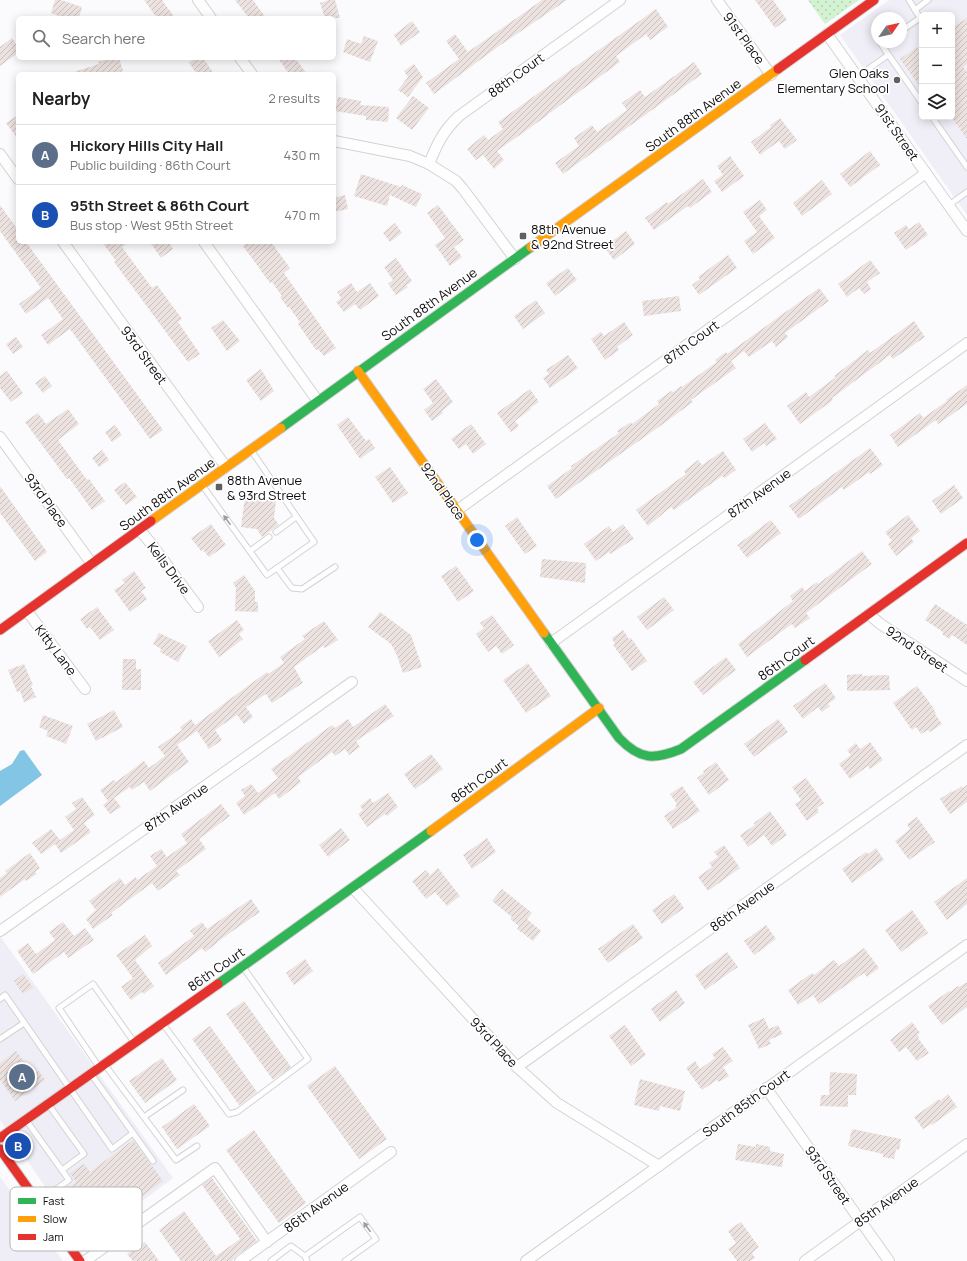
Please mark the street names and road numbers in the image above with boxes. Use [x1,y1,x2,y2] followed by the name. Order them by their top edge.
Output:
[719,8,769,68] street label: 91st Place
[484,49,548,101] street label: 88th Court
[642,74,745,156] street label: South 88th Avenue
[871,100,923,164] street label: 91st Street
[378,263,481,345] street label: South 88th Avenue
[660,316,722,368] street label: 87th Court
[117,322,171,388] street label: 93rd Street
[116,453,219,535] street label: South 88th Avenue
[417,459,470,524] street label: 92nd Place
[724,464,795,522] street label: 87th Avenue
[20,469,72,531] street label: 93rd Place
[144,538,195,598] street label: Kells Drive
[31,621,81,679] street label: Kitty Lane
[882,622,952,676] street label: 92nd Street
[754,631,818,685] street label: 86th Court
[447,753,511,807] street label: 86th Court
[140,778,212,836] street label: 87th Avenue
[706,876,778,936] street label: 86th Avenue
[184,943,248,995] street label: 86th Court
[466,1013,522,1071] street label: 93rd Place
[699,1065,793,1141] street label: South 85th Court
[801,1142,855,1208] street label: 93rd Street
[850,1172,922,1231] street label: 85th Avenue
[280,1177,352,1237] street label: 86th Avenue

